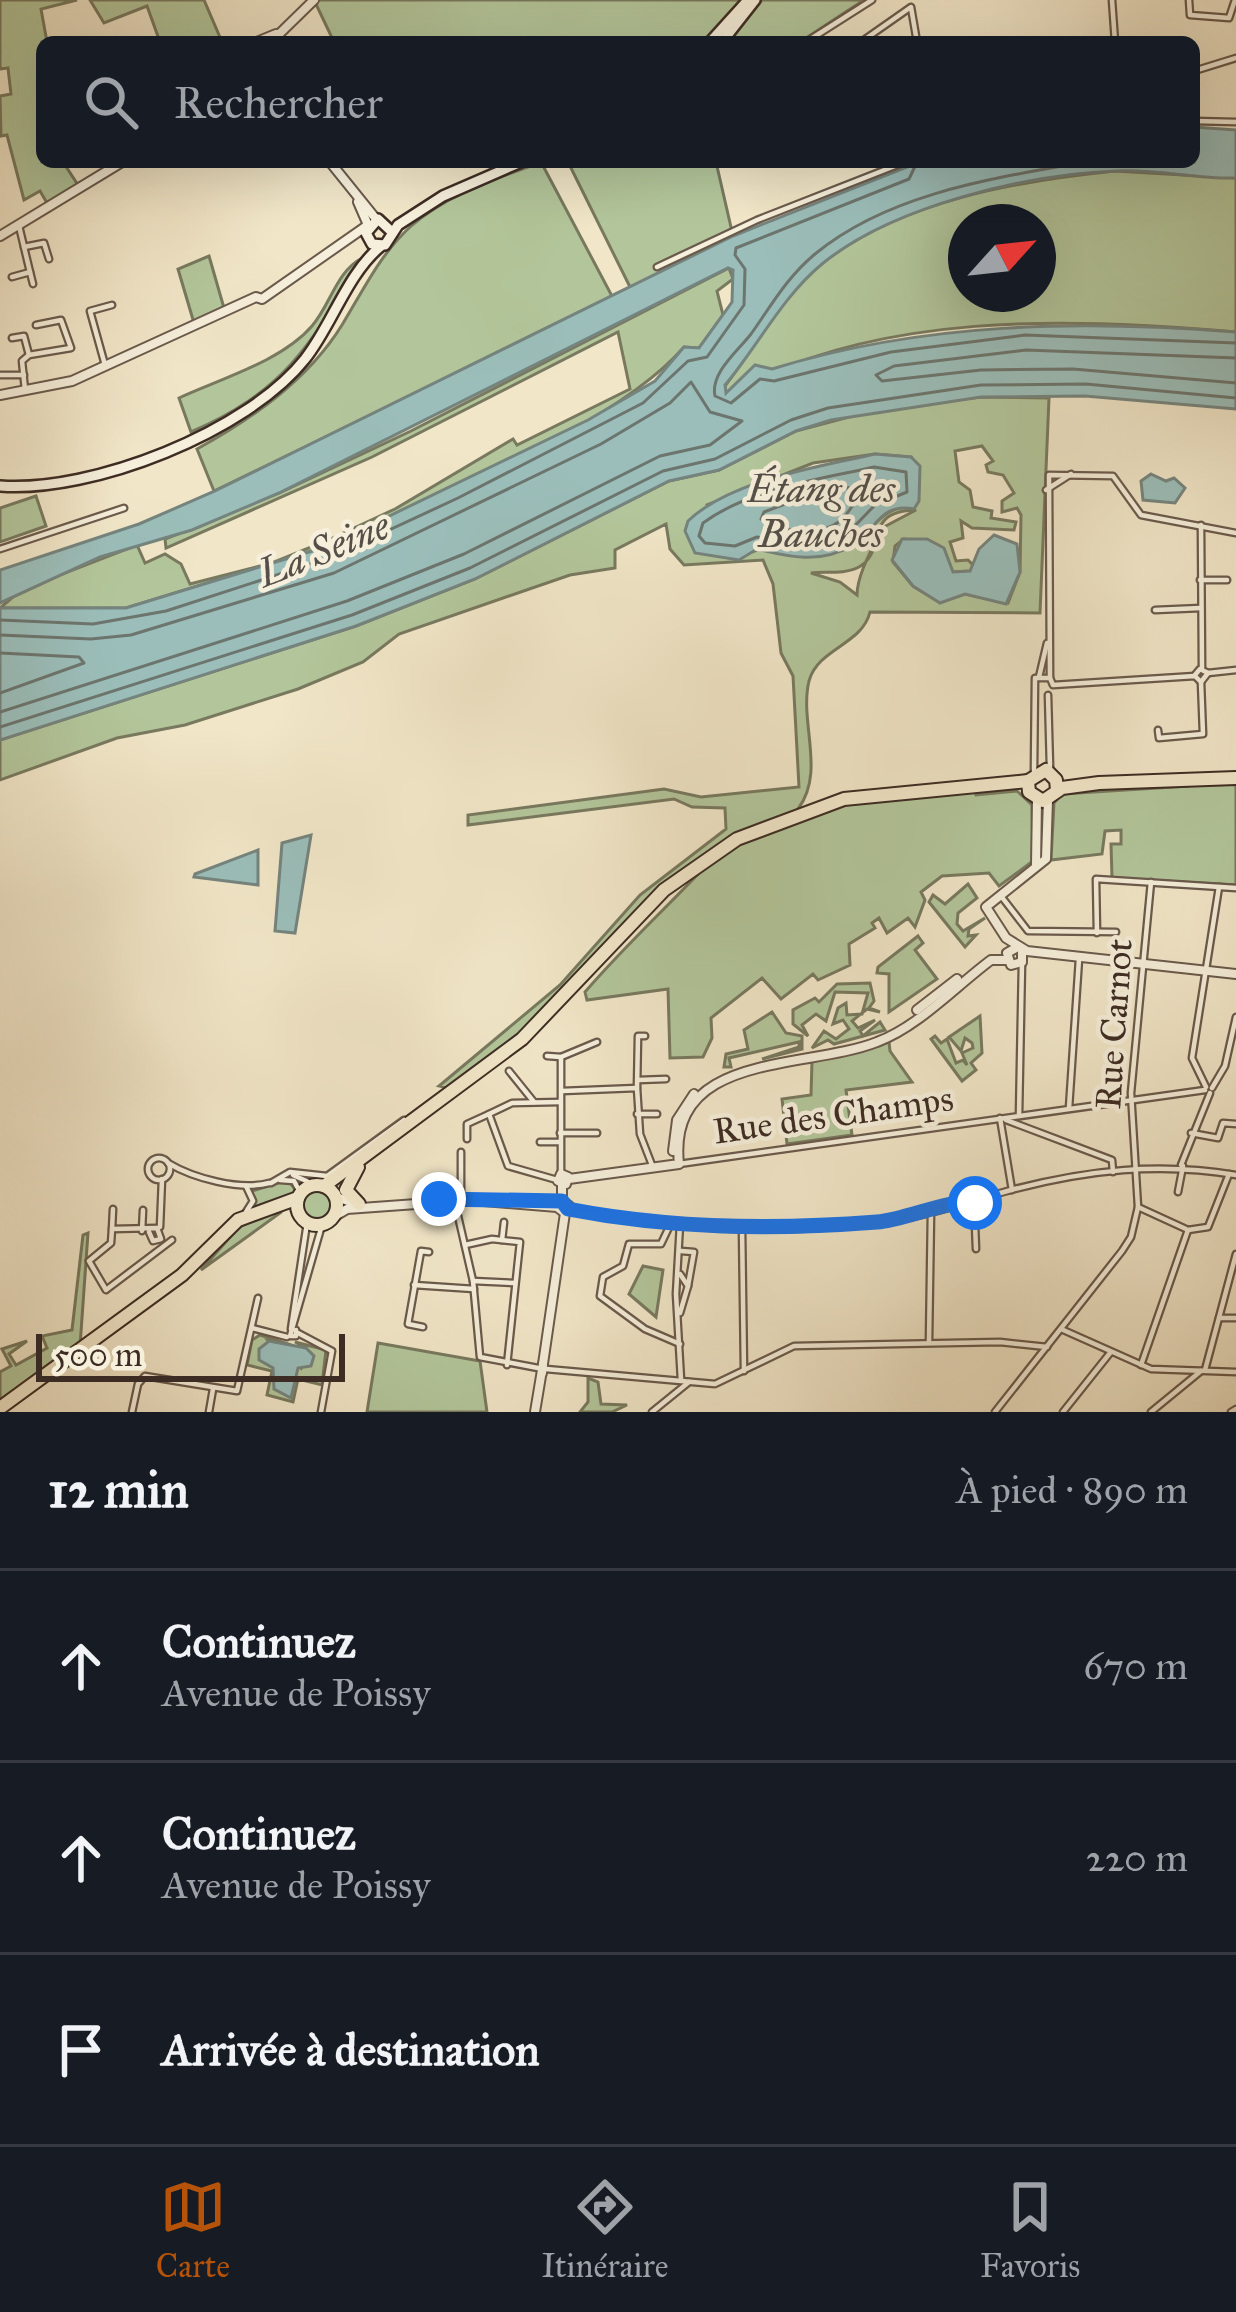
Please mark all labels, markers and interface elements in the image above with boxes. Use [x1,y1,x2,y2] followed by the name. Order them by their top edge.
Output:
[36,36,1200,168] search box
[78,69,144,135] icon: search
[174,75,383,130] text: Rechercher
[948,204,1056,312] north arrow
[746,465,896,558] water label: Étang des Bauches
[249,501,398,599] water label: La Seine
[1086,937,1142,1111] street label: Rue Carnot
[710,1076,956,1154] street label: Rue des Champs
[412,1172,466,1226] route end
[948,1176,1002,1230] route start
[36,1328,345,1381] scale bar
[54,1335,143,1375] text: 500 m
[48,1459,189,1521] text: 12 min
[957,1466,1188,1514] text: À pied · 890 m
[162,1614,356,1669] text: Continuez
[48,1633,114,1699] icon: ahead
[1083,1642,1188,1690] text: 670 m
[162,1669,431,1717] text: Avenue de Poissy
[162,1806,356,1861] text: Continuez
[48,1825,114,1891] icon: ahead
[1086,1834,1188,1882] text: 220 m
[162,1861,431,1909] text: Avenue de Poissy
[48,2017,114,2083] icon: arrive
[162,2022,540,2077] text: Arrivée à destination
[156,2174,230,2286] tab: Carte
[541,2174,669,2286] tab: Itinéraire
[980,2174,1080,2286] tab: Favoris

